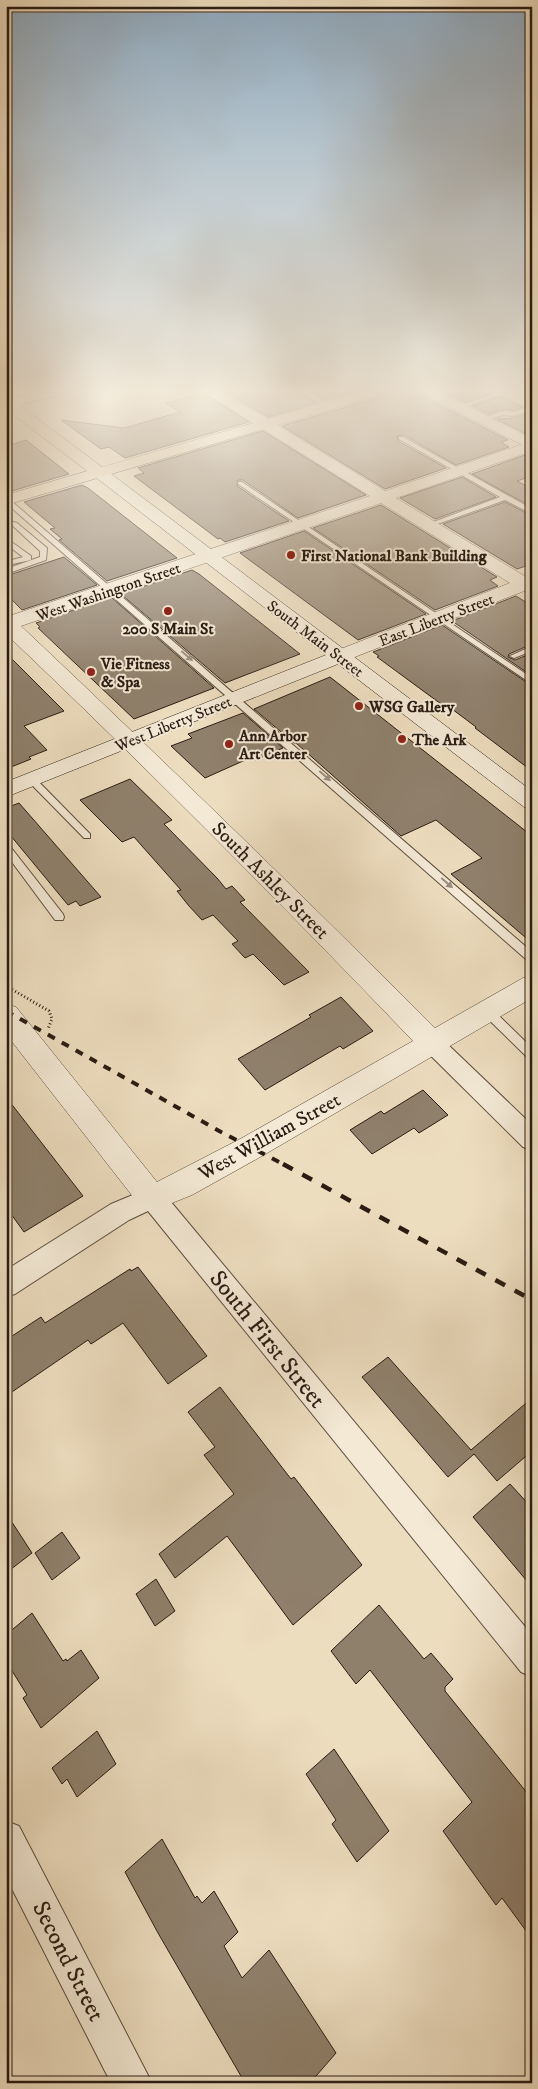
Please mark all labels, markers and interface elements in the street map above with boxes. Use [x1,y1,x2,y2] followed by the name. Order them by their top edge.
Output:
[301,546,488,566] place label: First National Bank Building
[285,549,297,561] marker: First National Bank Building
[33,558,183,626] street label: West Washington Street
[376,589,497,651] street label: East Liberty Street
[263,596,368,682] street label: South Main Street
[162,605,174,617] marker: 200 S Main St
[122,619,214,639] place label: 200 S Main St
[180,650,192,662] one-way arrow
[100,654,170,692] place label: Vie Fitness & Spa
[85,666,97,678] marker: Vie Fitness & Spa
[111,691,235,757] street label: West Liberty Street
[368,697,455,717] place label: WSG Gallery
[353,700,365,712] marker: WSG Gallery
[238,726,308,764] place label: Ann Arbor Art Center
[411,730,468,750] place label: The Ark
[396,733,408,745] marker: The Ark
[223,738,235,750] marker: Ann Arbor Art Center
[318,770,330,782] one-way arrow
[206,817,334,945] street label: South Ashley Street
[441,877,453,888] one-way arrow
[193,1088,345,1187] street label: West William Street
[202,1265,332,1415] street label: South First Street
[25,1896,111,2027] street label: Second Street

